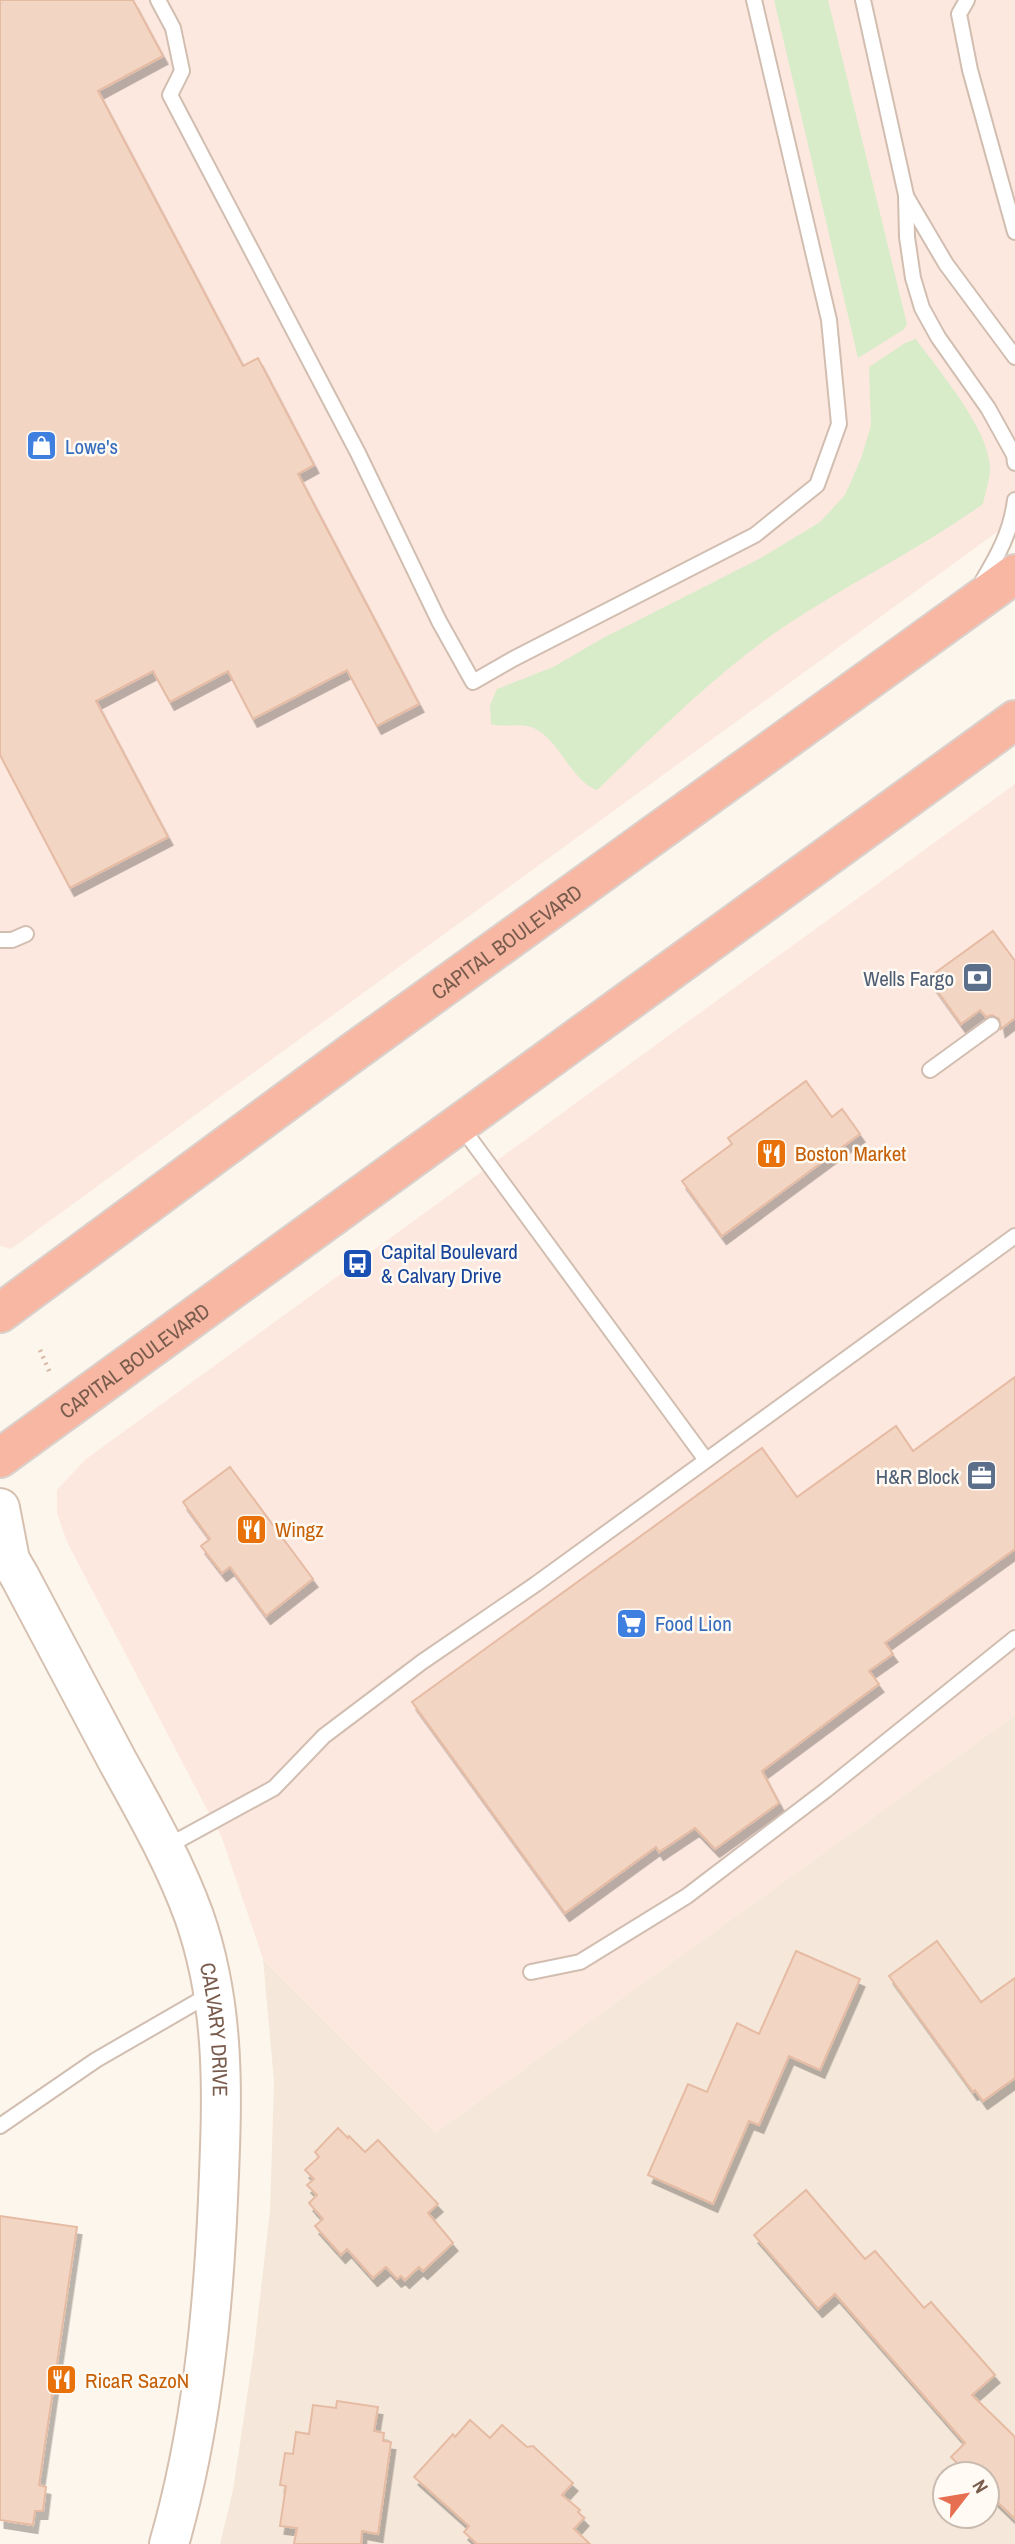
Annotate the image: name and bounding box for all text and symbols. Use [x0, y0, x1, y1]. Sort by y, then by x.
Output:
shop icon: Lowe's [25, 429, 59, 463]
place label: Lowe's [65, 432, 118, 461]
street label: CAPITAL BOULEVARD [425, 877, 588, 1006]
bank icon: Wells Fargo [960, 961, 994, 995]
place label: Wells Fargo [863, 964, 954, 993]
restaurant icon: Boston Market [755, 1136, 789, 1170]
place label: Boston Market [795, 1139, 906, 1168]
place label: Capital Boulevard & Calvary Drive [381, 1237, 518, 1290]
bus stop icon: Capital Boulevard & Calvary Drive [341, 1246, 375, 1280]
street label: CAPITAL BOULEVARD [53, 1296, 215, 1425]
office icon: H&R Block [965, 1459, 999, 1493]
place label: H&R Block [876, 1462, 959, 1491]
restaurant icon: Wingz [235, 1512, 269, 1546]
place label: Wingz [275, 1515, 324, 1544]
supermarket icon: Food Lion [615, 1606, 649, 1640]
place label: Food Lion [655, 1609, 732, 1638]
street label: CALVARY DRIVE [193, 1960, 235, 2097]
restaurant icon: RicaR SazoN [45, 2363, 79, 2397]
place label: RicaR SazoN [85, 2366, 189, 2395]
north arrow [931, 2460, 1001, 2530]
text: N [967, 2475, 995, 2498]

